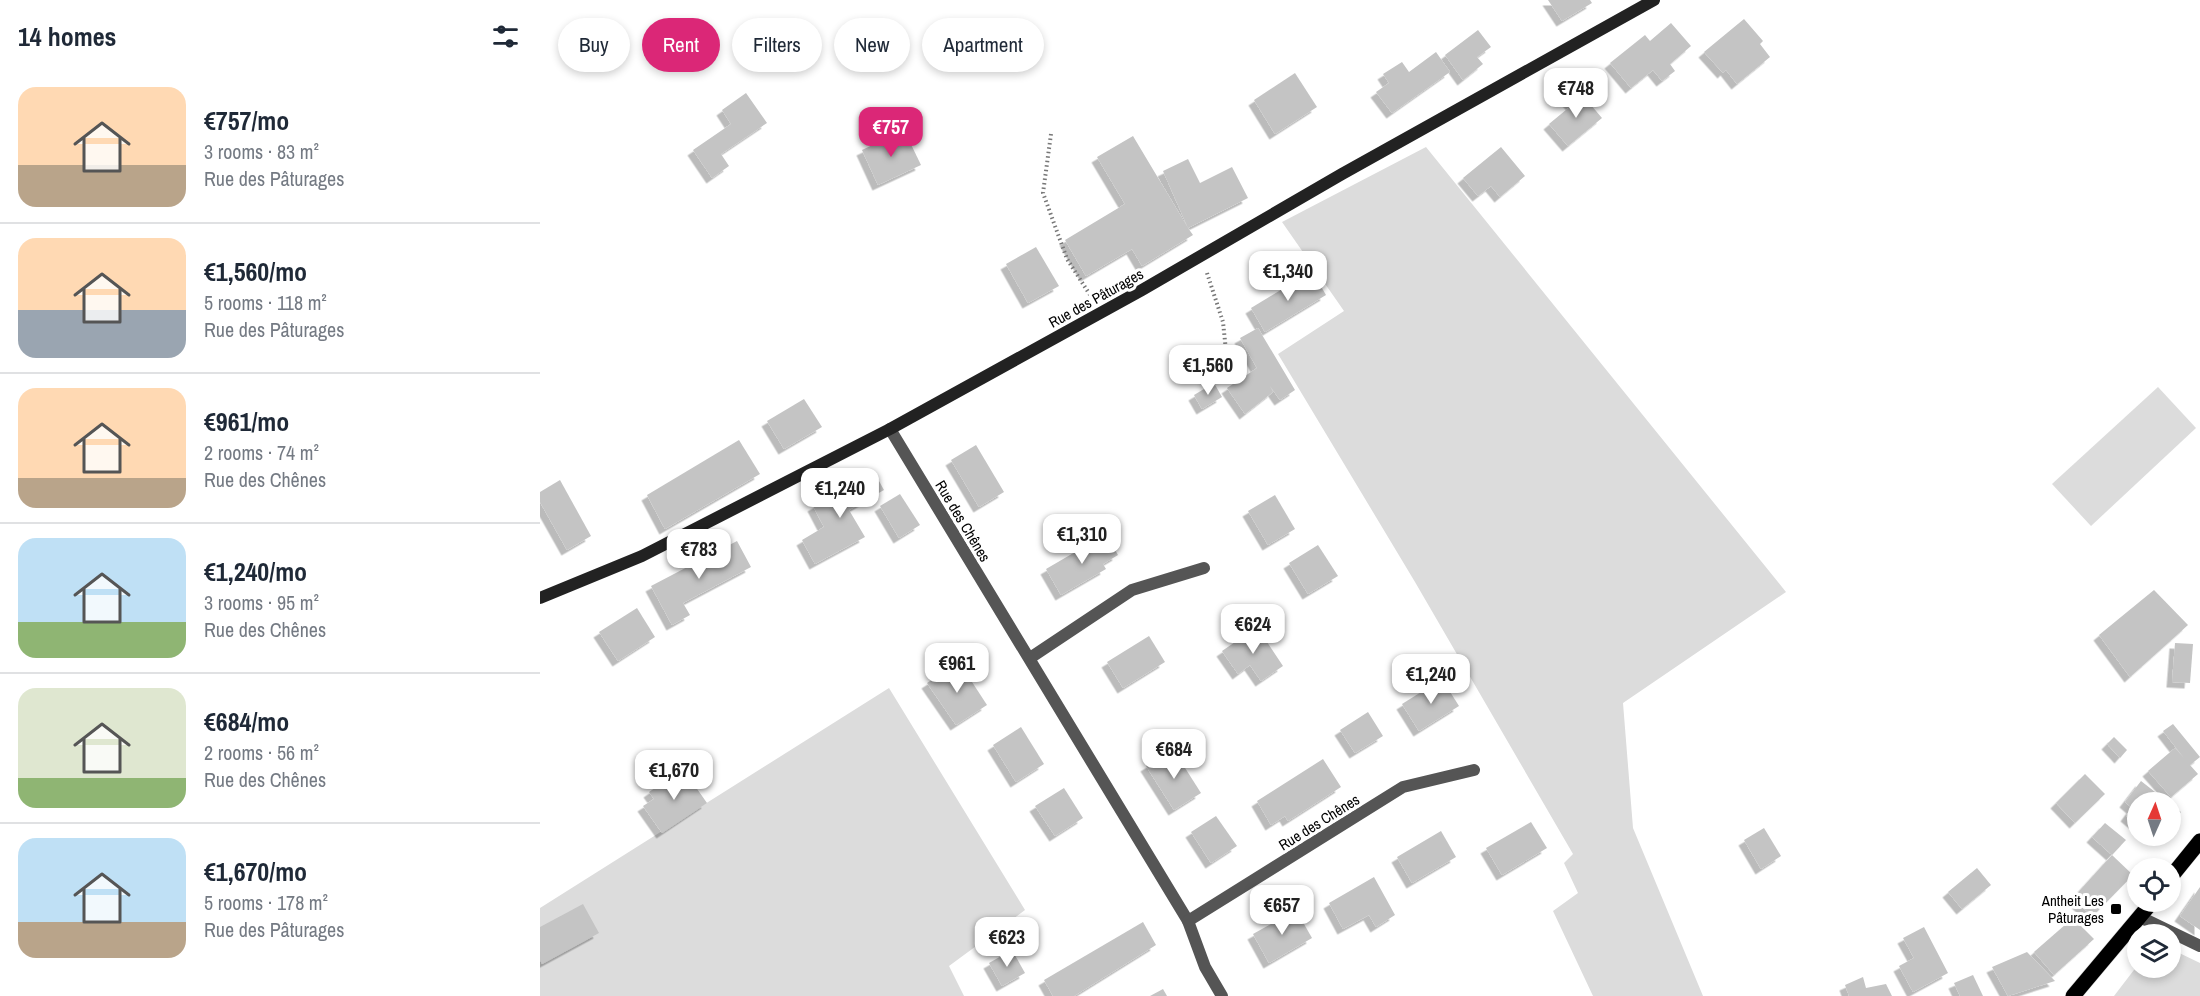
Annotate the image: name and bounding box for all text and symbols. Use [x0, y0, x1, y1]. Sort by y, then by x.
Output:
chip: Buy [558, 18, 630, 72]
chip: Rent [642, 18, 720, 72]
chip: Filters [732, 18, 822, 72]
chip: New [834, 18, 910, 72]
chip: Apartment [922, 18, 1044, 72]
text: 14 homes [18, 19, 116, 54]
icon: filters [489, 20, 522, 53]
pin: €748 [1540, 68, 1612, 119]
text: €748 [1558, 74, 1594, 101]
text: €757/mo [204, 103, 289, 138]
pin: €757 [855, 107, 927, 158]
icon: home [66, 111, 138, 183]
text: €757 [873, 113, 909, 140]
text: 3 rooms · 83 m² [204, 138, 319, 165]
text: Rue des Pâturages [204, 165, 344, 192]
pin: €1,340 [1239, 251, 1337, 302]
text: €1,560/mo [204, 254, 307, 289]
text: €1,340 [1263, 257, 1313, 284]
icon: home [66, 262, 138, 334]
street label: Rue des Pâturages [1045, 263, 1147, 333]
text: 5 rooms · 118 m² [204, 289, 327, 316]
text: Rue des Pâturages [204, 316, 344, 343]
pin: €1,560 [1159, 345, 1257, 396]
text: €1,560 [1183, 351, 1233, 378]
text: €961/mo [204, 404, 289, 439]
icon: home [66, 412, 138, 484]
text: 2 rooms · 74 m² [204, 439, 319, 466]
text: Rue des Chênes [204, 466, 326, 493]
pin: €1,240 [791, 468, 889, 519]
text: €1,240 [815, 474, 865, 501]
street label: Rue des Chênes [930, 476, 996, 566]
pin: €1,310 [1033, 514, 1131, 565]
text: €1,310 [1057, 520, 1107, 547]
pin: €783 [663, 529, 735, 580]
text: €783 [681, 535, 717, 562]
text: €1,240/mo [204, 554, 307, 589]
icon: home [66, 562, 138, 634]
text: 3 rooms · 95 m² [204, 589, 319, 616]
pin: €624 [1217, 604, 1289, 655]
text: €624 [1235, 610, 1271, 637]
text: Rue des Chênes [204, 616, 326, 643]
pin: €961 [921, 643, 993, 694]
text: €961 [939, 649, 975, 676]
pin: €1,240 [1382, 654, 1480, 705]
text: €1,240 [1406, 660, 1456, 687]
text: €684/mo [204, 704, 289, 739]
icon: home [66, 712, 138, 784]
pin: €684 [1138, 729, 1210, 780]
text: €684 [1156, 735, 1192, 762]
text: 2 rooms · 56 m² [204, 739, 319, 766]
pin: €1,670 [625, 750, 723, 801]
text: €1,670 [649, 756, 699, 783]
text: Rue des Chênes [204, 766, 326, 793]
street label: Rue des Chênes [1275, 789, 1363, 855]
north arrow [2127, 792, 2181, 846]
map controls [2127, 792, 2181, 978]
text: €1,670/mo [204, 854, 307, 889]
button: locate [2127, 858, 2181, 912]
icon: home [66, 862, 138, 934]
pin: €657 [1246, 885, 1318, 936]
text: 5 rooms · 178 m² [204, 889, 328, 916]
place label: Antheit Les Pâturages [2041, 890, 2104, 928]
text: €657 [1264, 891, 1300, 918]
marker: Antheit Les Pâturages [2109, 902, 2123, 916]
text: Rue des Pâturages [204, 916, 344, 943]
pin: €623 [971, 917, 1043, 968]
text: €623 [989, 923, 1025, 950]
button: layers [2127, 924, 2181, 978]

